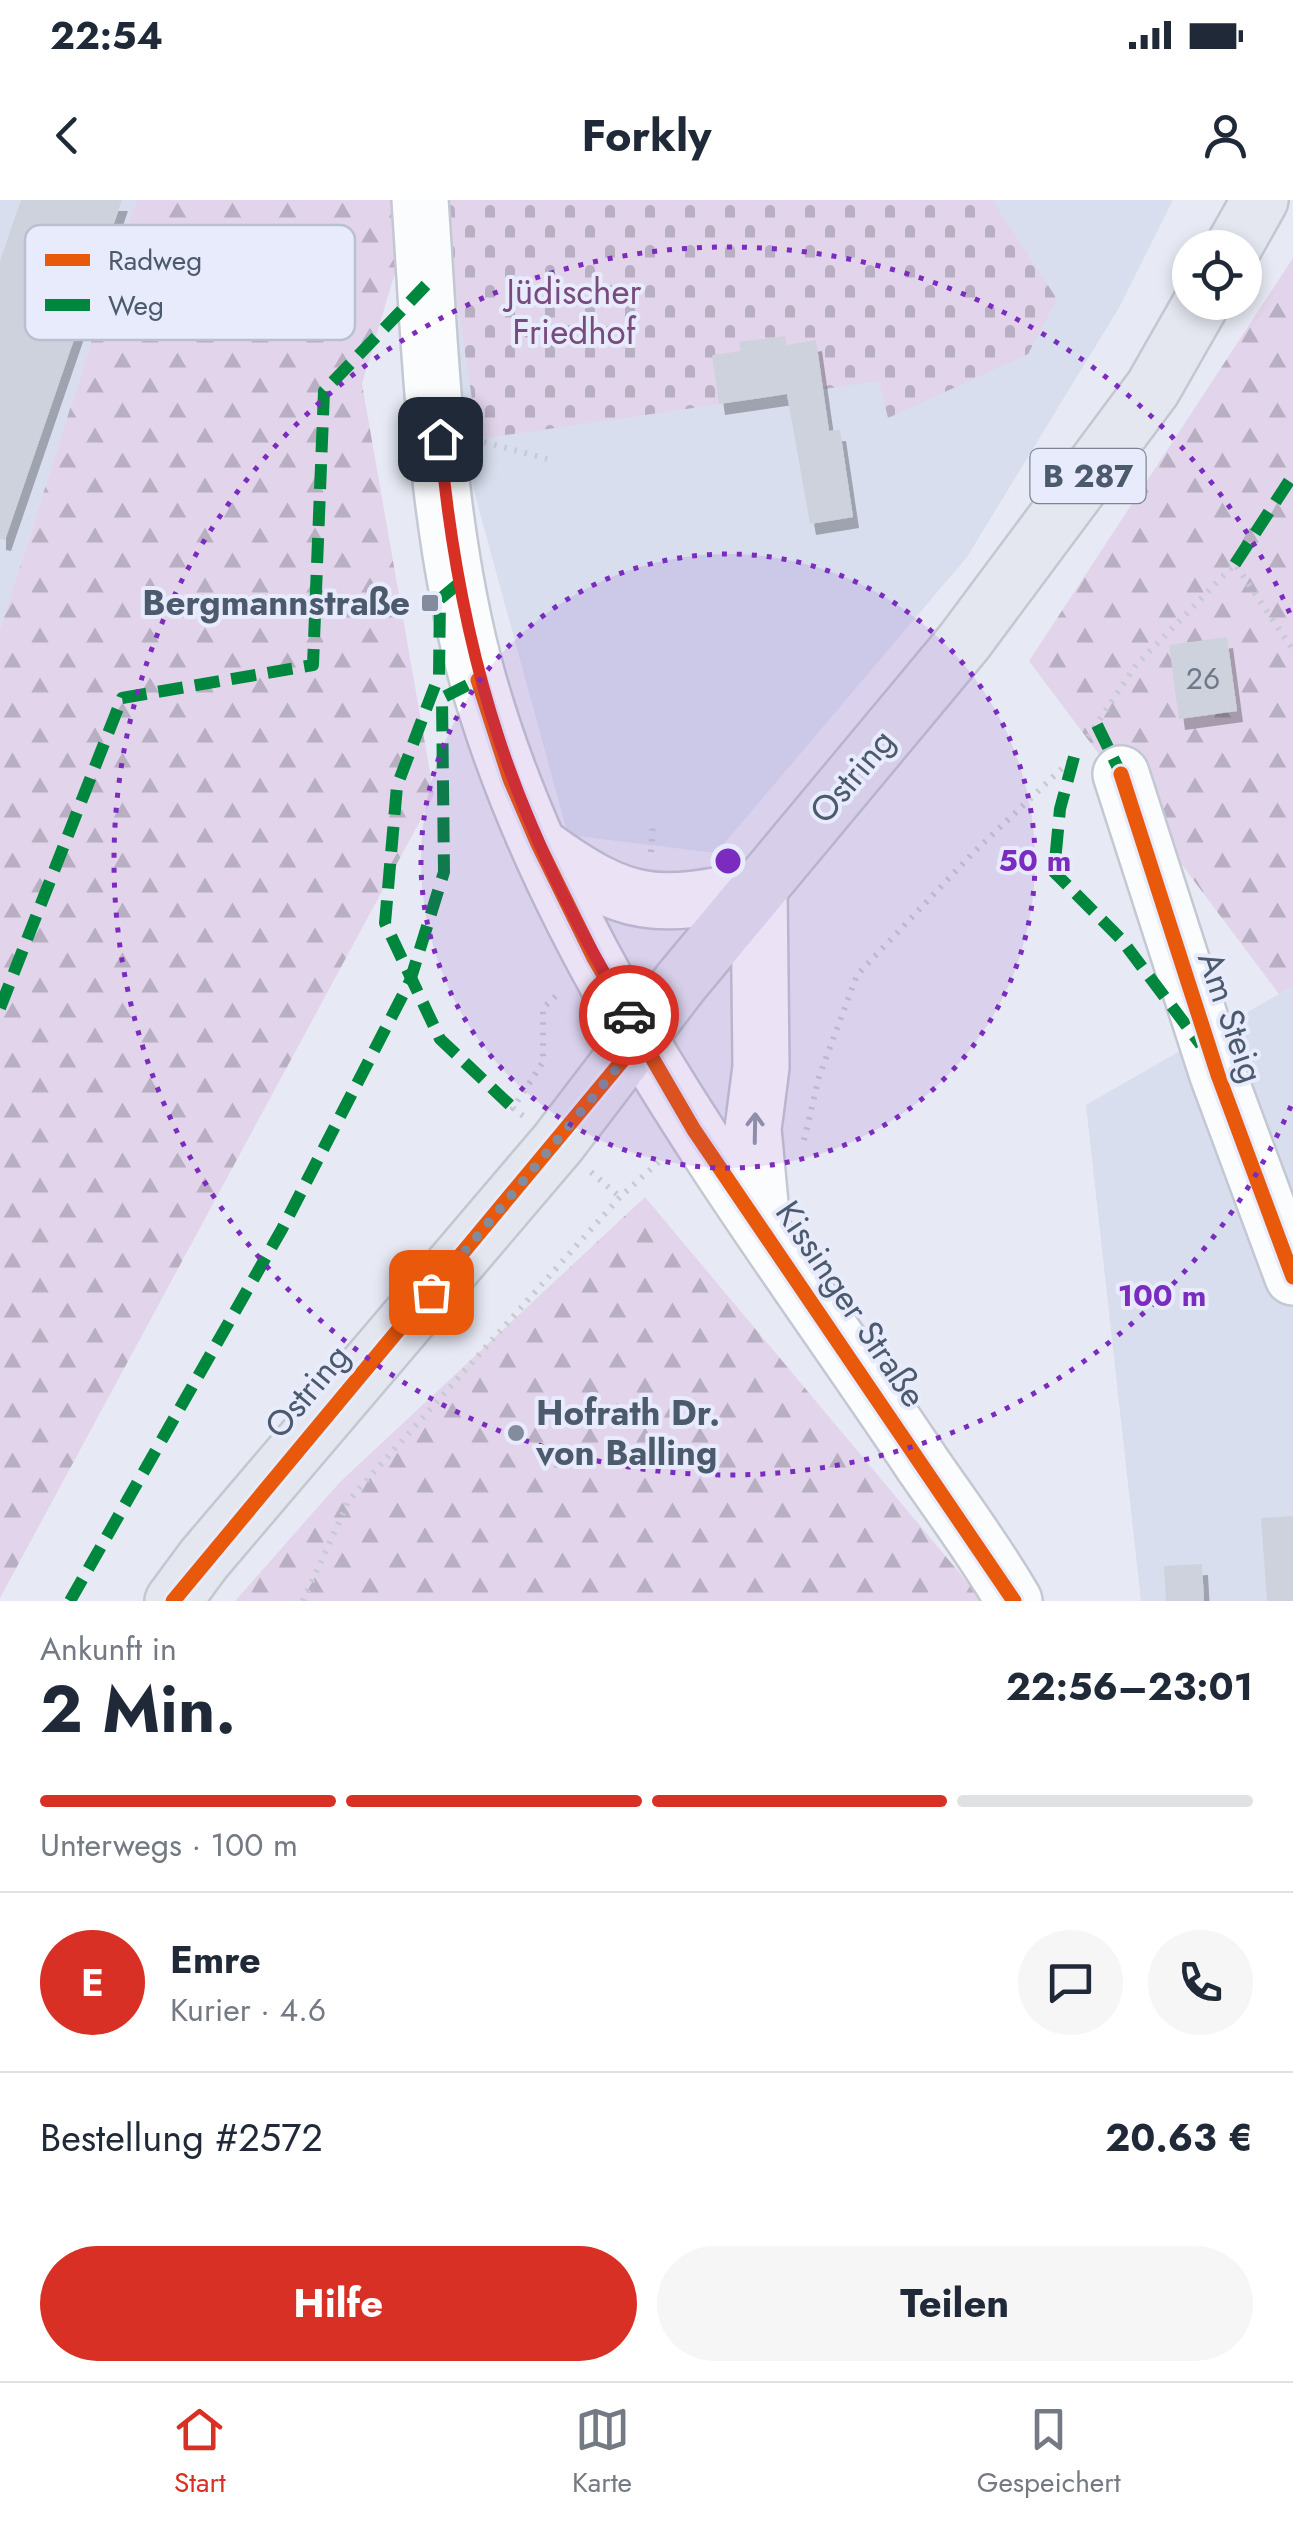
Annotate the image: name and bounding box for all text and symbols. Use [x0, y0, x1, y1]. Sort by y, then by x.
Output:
text: 22:54 [50, 8, 163, 63]
text: Forkly [581, 103, 712, 168]
icon: back [40, 108, 95, 163]
icon: person [1198, 108, 1253, 163]
legend [25, 225, 355, 340]
map controls [1172, 230, 1262, 320]
button: locate [1172, 230, 1262, 320]
text: Radweg [108, 240, 202, 281]
park label: Jüdischer Friedhof [502, 267, 642, 357]
text: Weg [108, 285, 164, 326]
pin [398, 397, 483, 482]
icon: home [413, 412, 468, 467]
road number: B 287 [1030, 449, 1146, 503]
place label: Bergmannstraße [142, 578, 410, 628]
marker: Bergmannstraße [419, 592, 441, 614]
house number: 26 [1186, 657, 1220, 700]
street label: Ostring [798, 718, 906, 834]
text: 50 m [999, 839, 1071, 882]
centre of rings [710, 843, 746, 879]
street label: Am Steig [1185, 945, 1277, 1089]
courier [579, 965, 679, 1065]
icon: car [602, 988, 657, 1043]
one-way arrow [746, 1112, 764, 1144]
street label: Kissinger Straße [763, 1191, 939, 1417]
pin [389, 1250, 474, 1335]
icon: bag [404, 1265, 459, 1320]
text: 100 m [1118, 1274, 1206, 1317]
street label: Ostring [253, 1333, 361, 1449]
place label: Hofrath Dr. von Balling [535, 1388, 720, 1478]
marker: Hofrath Dr. von Balling [505, 1422, 527, 1444]
text: Ankunft in [40, 1626, 177, 1672]
text: 22:56–23:01 [1006, 1659, 1253, 1714]
text: 2 Min. [40, 1662, 236, 1756]
text: Unterwegs · 100 m [40, 1822, 298, 1868]
button: chat [1018, 1930, 1123, 2035]
button: phone [1148, 1930, 1253, 2035]
text: Emre [170, 1932, 261, 1987]
text: E [81, 1955, 104, 2010]
text: Kurier · 4.6 [170, 1987, 326, 2033]
text: Bestellung #2572 [40, 2110, 323, 2165]
text: 20.63 € [1105, 2110, 1253, 2165]
button: Hilfe [40, 2246, 637, 2361]
button: Teilen [657, 2246, 1253, 2361]
tab: Start [172, 2402, 227, 2503]
tab: Karte [572, 2402, 632, 2503]
tab: Gespeichert [977, 2402, 1121, 2503]

